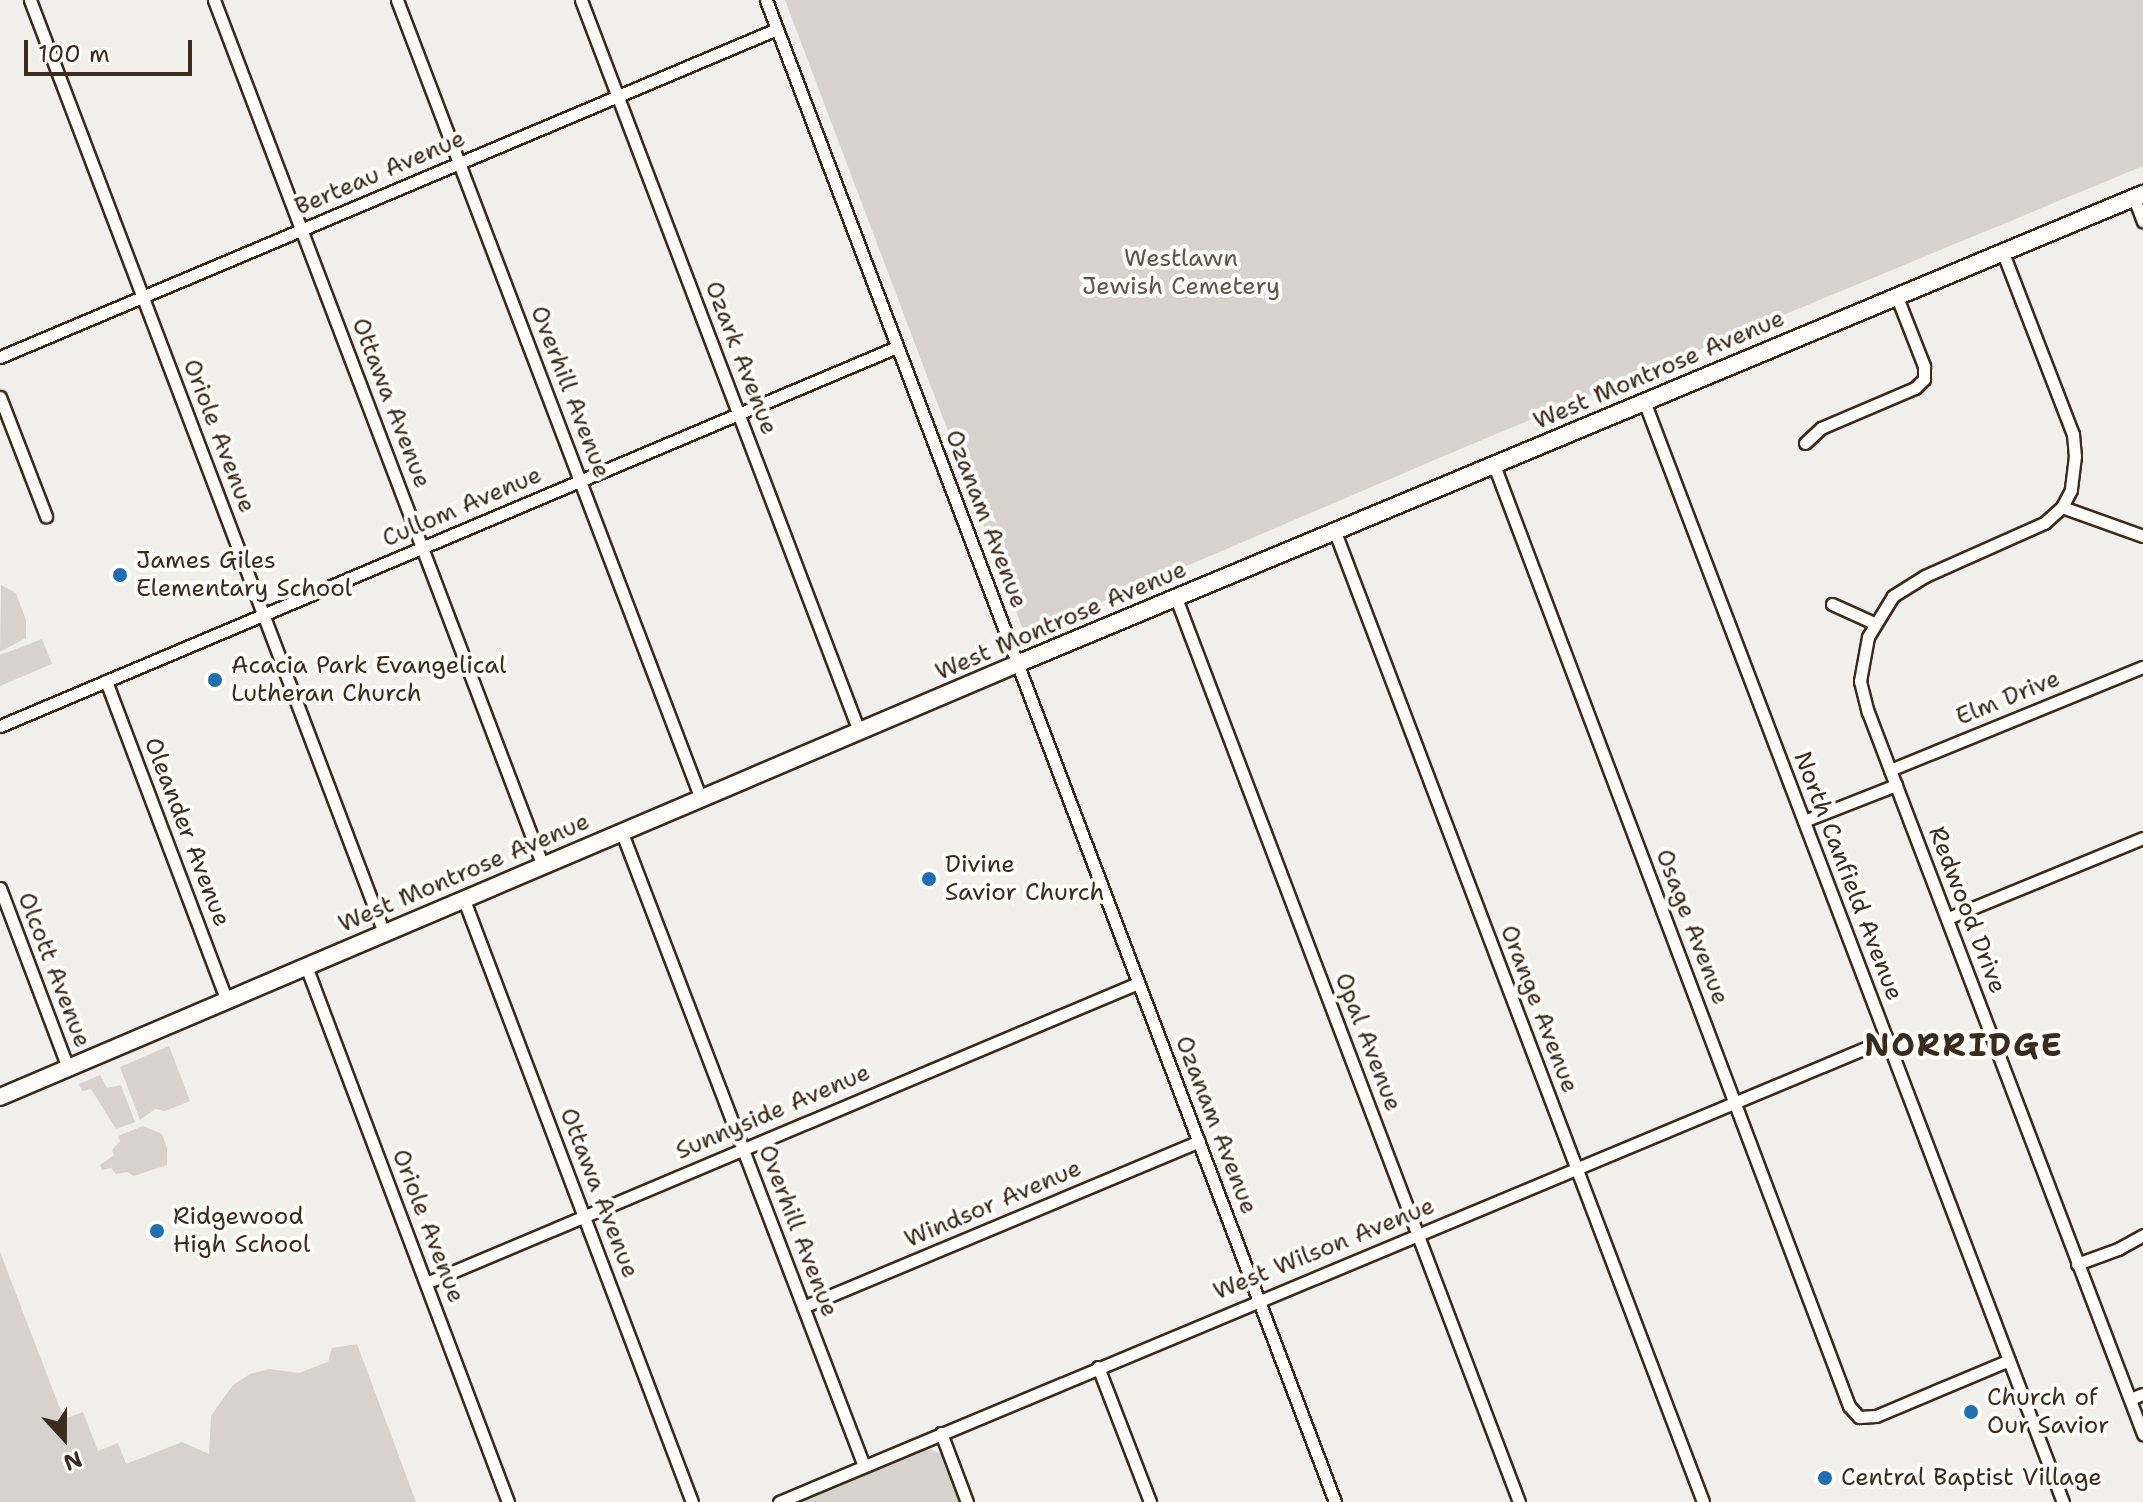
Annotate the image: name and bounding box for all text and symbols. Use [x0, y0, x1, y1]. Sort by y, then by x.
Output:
scale bar [28, 24, 196, 74]
text: 100 m [38, 38, 110, 70]
street label: Berteau Avenue [291, 124, 469, 222]
park label: Westlawn Jewish Cemetery [1082, 245, 1280, 301]
street label: Ozark Avenue [698, 277, 784, 439]
street label: Overhill Avenue [524, 302, 616, 482]
street label: West Montrose Avenue [1529, 304, 1789, 436]
street label: Ottawa Avenue [345, 314, 437, 492]
street label: Oriole Avenue [177, 355, 261, 517]
street label: Ozanam Avenue [939, 426, 1033, 612]
street label: Cullom Avenue [378, 461, 546, 553]
place label: James Giles Elementary School [136, 547, 352, 603]
street label: West Montrose Avenue [931, 555, 1191, 687]
marker: James Giles Elementary School [111, 566, 129, 584]
place label: Acacia Park Evangelical Lutheran Church [231, 652, 506, 708]
street label: Elm Drive [1952, 664, 2064, 732]
marker: Acacia Park Evangelical Lutheran Church [206, 671, 224, 689]
street label: Oleander Avenue [138, 734, 236, 930]
street label: North Canfield Avenue [1787, 748, 1909, 1004]
street label: West Montrose Avenue [334, 807, 594, 939]
street label: Redwood Drive [1922, 823, 2012, 997]
street label: Osage Avenue [1649, 845, 1735, 1009]
place label: Divine Savior Church [945, 851, 1104, 907]
marker: Divine Savior Church [920, 870, 938, 888]
street label: Olcott Avenue [11, 888, 97, 1052]
street label: Orange Avenue [1494, 921, 1584, 1097]
street label: Opal Avenue [1328, 969, 1408, 1115]
district label: NORRIDGE [1864, 1026, 2064, 1064]
street label: Ozanam Avenue [1169, 1032, 1263, 1218]
street label: Sunnyside Avenue [671, 1058, 875, 1166]
street label: Ottawa Avenue [553, 1104, 645, 1282]
street label: Overhill Avenue [752, 1141, 844, 1321]
street label: Oriole Avenue [386, 1145, 470, 1307]
street label: Windsor Avenue [900, 1154, 1086, 1254]
street label: West Wilson Avenue [1209, 1191, 1439, 1307]
place label: Ridgewood High School [173, 1203, 310, 1259]
marker: Ridgewood High School [148, 1222, 166, 1240]
place label: Church of Our Savior [1987, 1384, 2109, 1440]
north arrow [24, 1398, 104, 1478]
marker: Church of Our Savior [1962, 1403, 1980, 1421]
text: N [59, 1444, 86, 1478]
place label: Central Baptist Village [1841, 1464, 2102, 1492]
marker: Central Baptist Village [1816, 1469, 1834, 1487]

